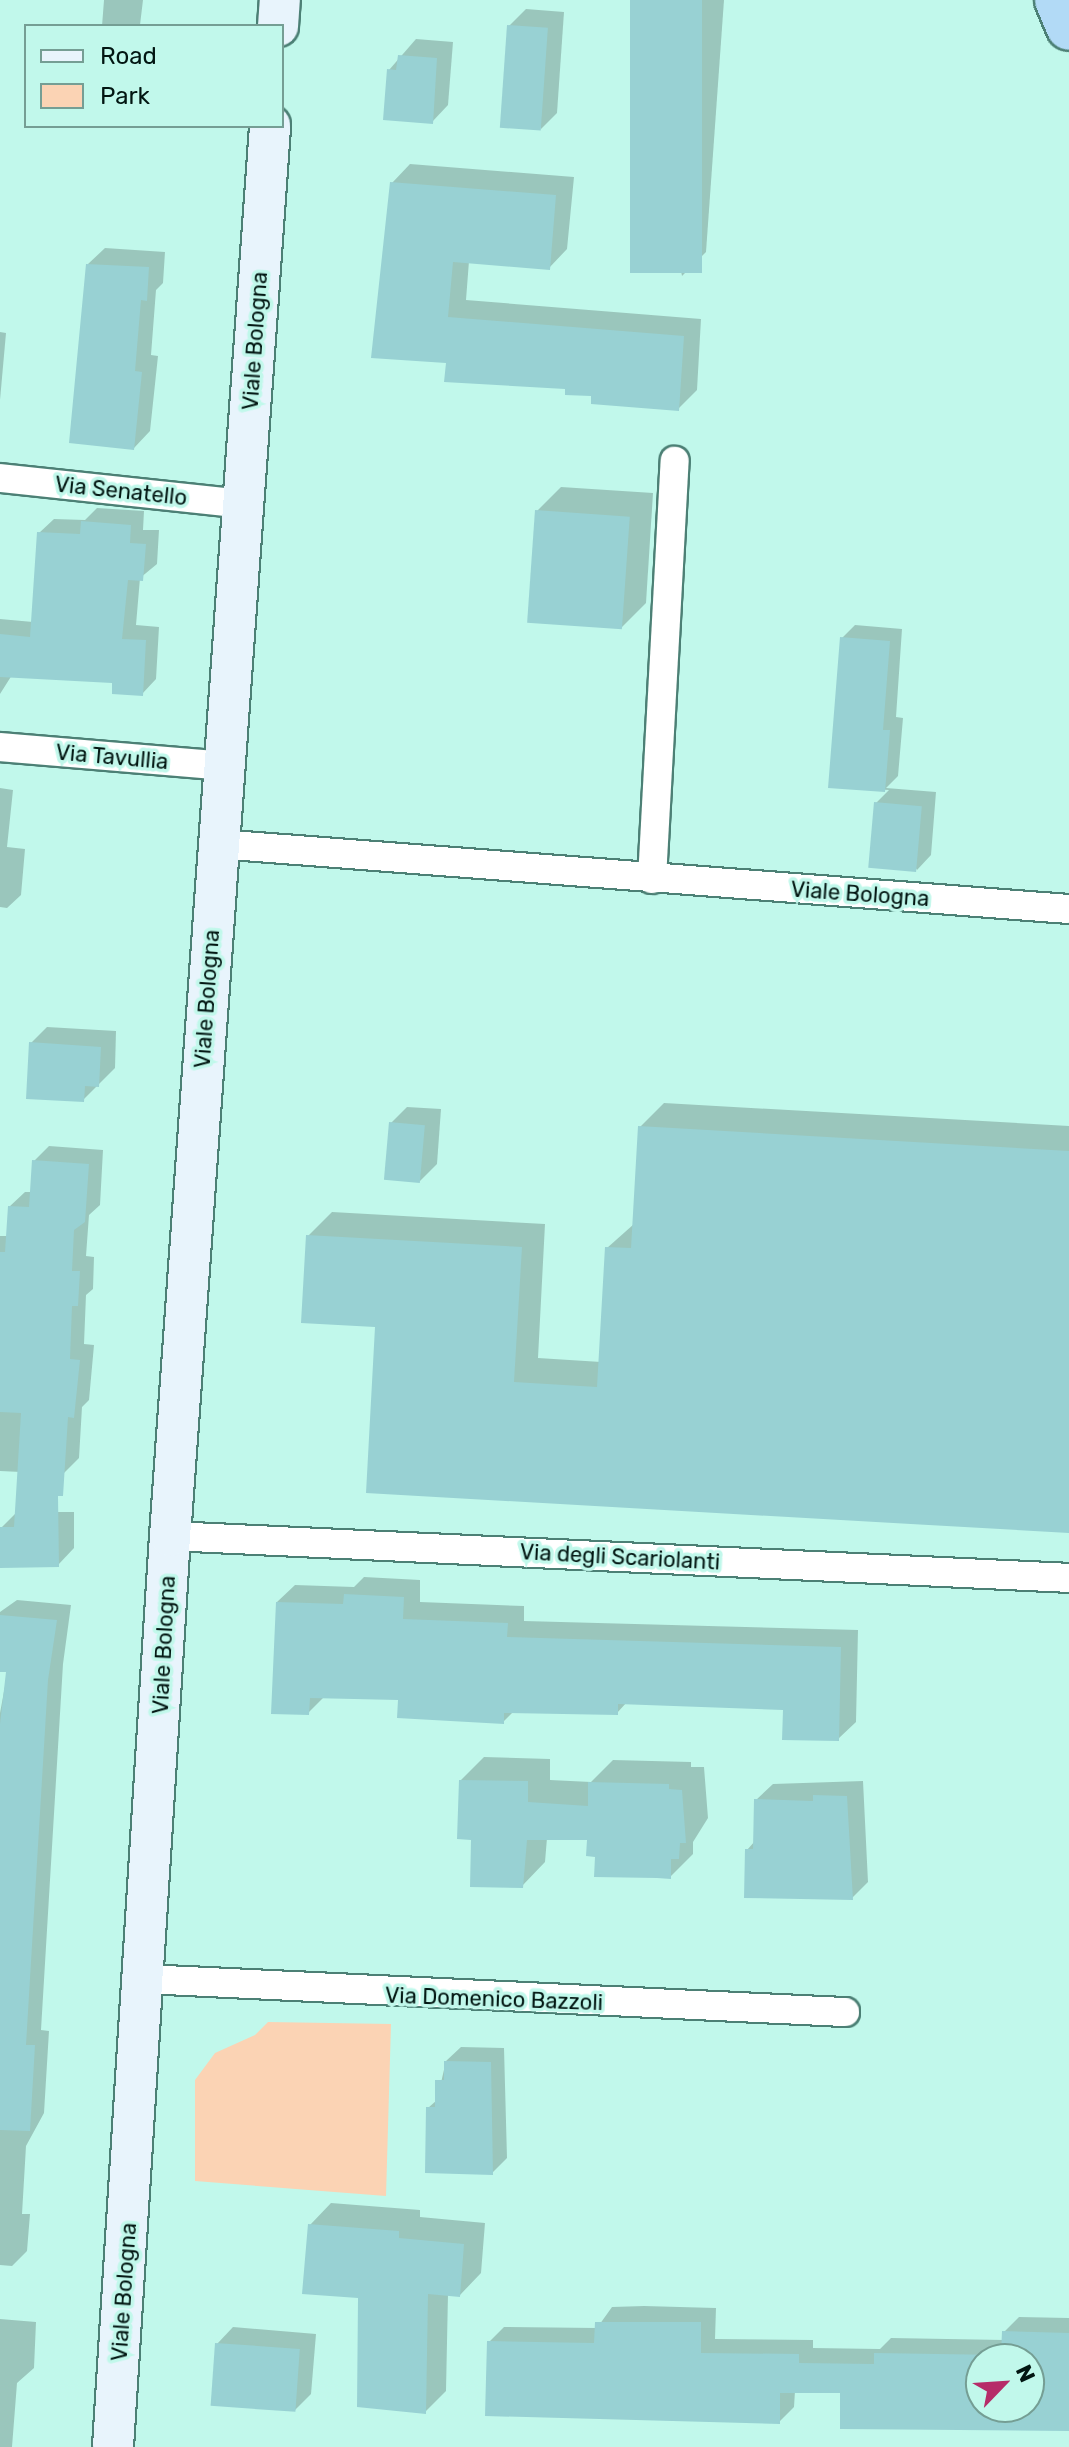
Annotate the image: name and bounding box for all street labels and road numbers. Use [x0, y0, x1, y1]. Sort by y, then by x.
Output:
street label: Viale Bologna [237, 271, 273, 411]
street label: Via Senatello [54, 471, 188, 511]
street label: Via Tavullia [54, 739, 170, 775]
street label: Viale Bologna [790, 876, 930, 912]
street label: Viale Bologna [189, 929, 225, 1069]
street label: Via degli Scariolanti [519, 1539, 721, 1575]
street label: Viale Bologna [147, 1575, 181, 1715]
street label: Via Domenico Bazzoli [385, 1982, 603, 2016]
street label: Viale Bologna [106, 2222, 142, 2362]

